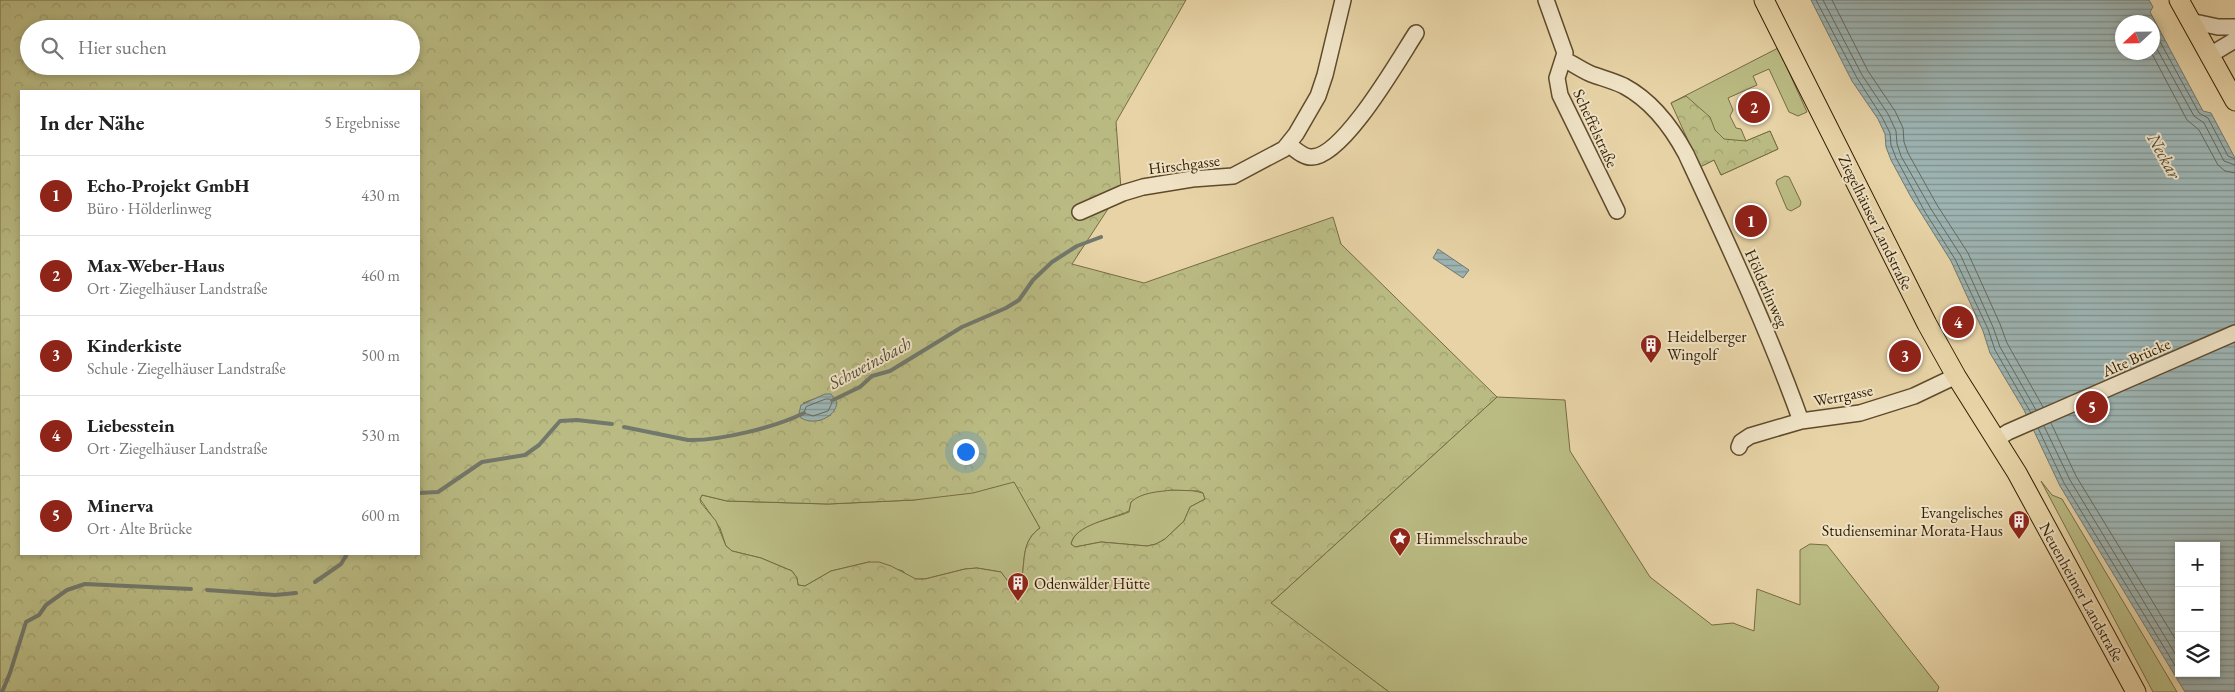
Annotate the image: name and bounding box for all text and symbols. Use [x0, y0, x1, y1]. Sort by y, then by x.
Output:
north arrow [2115, 15, 2160, 60]
search box [20, 20, 420, 75]
icon: search [38, 34, 66, 62]
text: Hier suchen [78, 35, 167, 60]
street label: Scheffelstraße [1568, 85, 1623, 171]
pin: 2 [1738, 88, 1770, 126]
text: In der Nähe [40, 109, 145, 136]
text: 5 Ergebnisse [324, 112, 400, 133]
water label: Neckar [2142, 128, 2187, 184]
street label: Hirschgasse [1147, 150, 1221, 179]
street label: Ziegelhäuser Landstraße [1834, 151, 1918, 293]
text: Echo-Projekt GmbH [87, 173, 249, 198]
text: 1 [52, 185, 60, 206]
text: 430 m [361, 185, 400, 206]
text: Büro · Hölderlinweg [87, 198, 211, 219]
pin: 1 [1735, 202, 1767, 240]
street label: Hölderlinweg [1740, 246, 1794, 332]
text: Max-Weber-Haus [87, 253, 225, 278]
text: 2 [52, 265, 60, 286]
text: 460 m [361, 265, 400, 286]
text: Ort · Ziegelhäuser Landstraße [87, 278, 268, 299]
pin: 4 [1942, 303, 1974, 341]
place label: Heidelberger Wingolf [1667, 326, 1747, 365]
water label: Schweinsbach [824, 331, 915, 394]
text: Kinderkiste [87, 333, 182, 358]
building icon: Heidelberger Wingolf [1639, 333, 1663, 364]
street label: Alte Brücke [2098, 333, 2174, 382]
pin: 3 [1889, 337, 1921, 375]
text: 3 [52, 345, 60, 366]
text: 500 m [361, 345, 400, 366]
text: Schule · Ziegelhäuser Landstraße [87, 358, 286, 379]
street label: Werrgasse [1812, 379, 1875, 412]
pin: 5 [2076, 388, 2108, 426]
text: Liebesstein [87, 413, 175, 438]
text: 4 [52, 425, 60, 446]
text: 530 m [361, 425, 400, 446]
text: Ort · Ziegelhäuser Landstraße [87, 438, 268, 459]
your location [953, 439, 979, 465]
text: Minerva [87, 493, 154, 518]
place label: Evangelisches Studienseminar Morata-Haus [1822, 502, 2003, 541]
text: 5 [52, 505, 60, 526]
text: 600 m [361, 505, 400, 526]
building icon: Evangelisches Studienseminar Morata-Haus [2007, 509, 2031, 540]
text: Ort · Alte Brücke [87, 518, 192, 539]
street label: Neuenheimer Landstraße [2035, 519, 2129, 666]
place icon: Himmelsschraube [1388, 526, 1412, 557]
place label: Himmelsschraube [1416, 528, 1528, 549]
map controls [2175, 542, 2220, 677]
button: + [2175, 542, 2220, 587]
building icon: Odenwälder Hütte [1006, 571, 1030, 602]
place label: Odenwälder Hütte [1034, 573, 1150, 594]
button: − [2175, 587, 2220, 632]
button: layers [2175, 632, 2220, 677]

